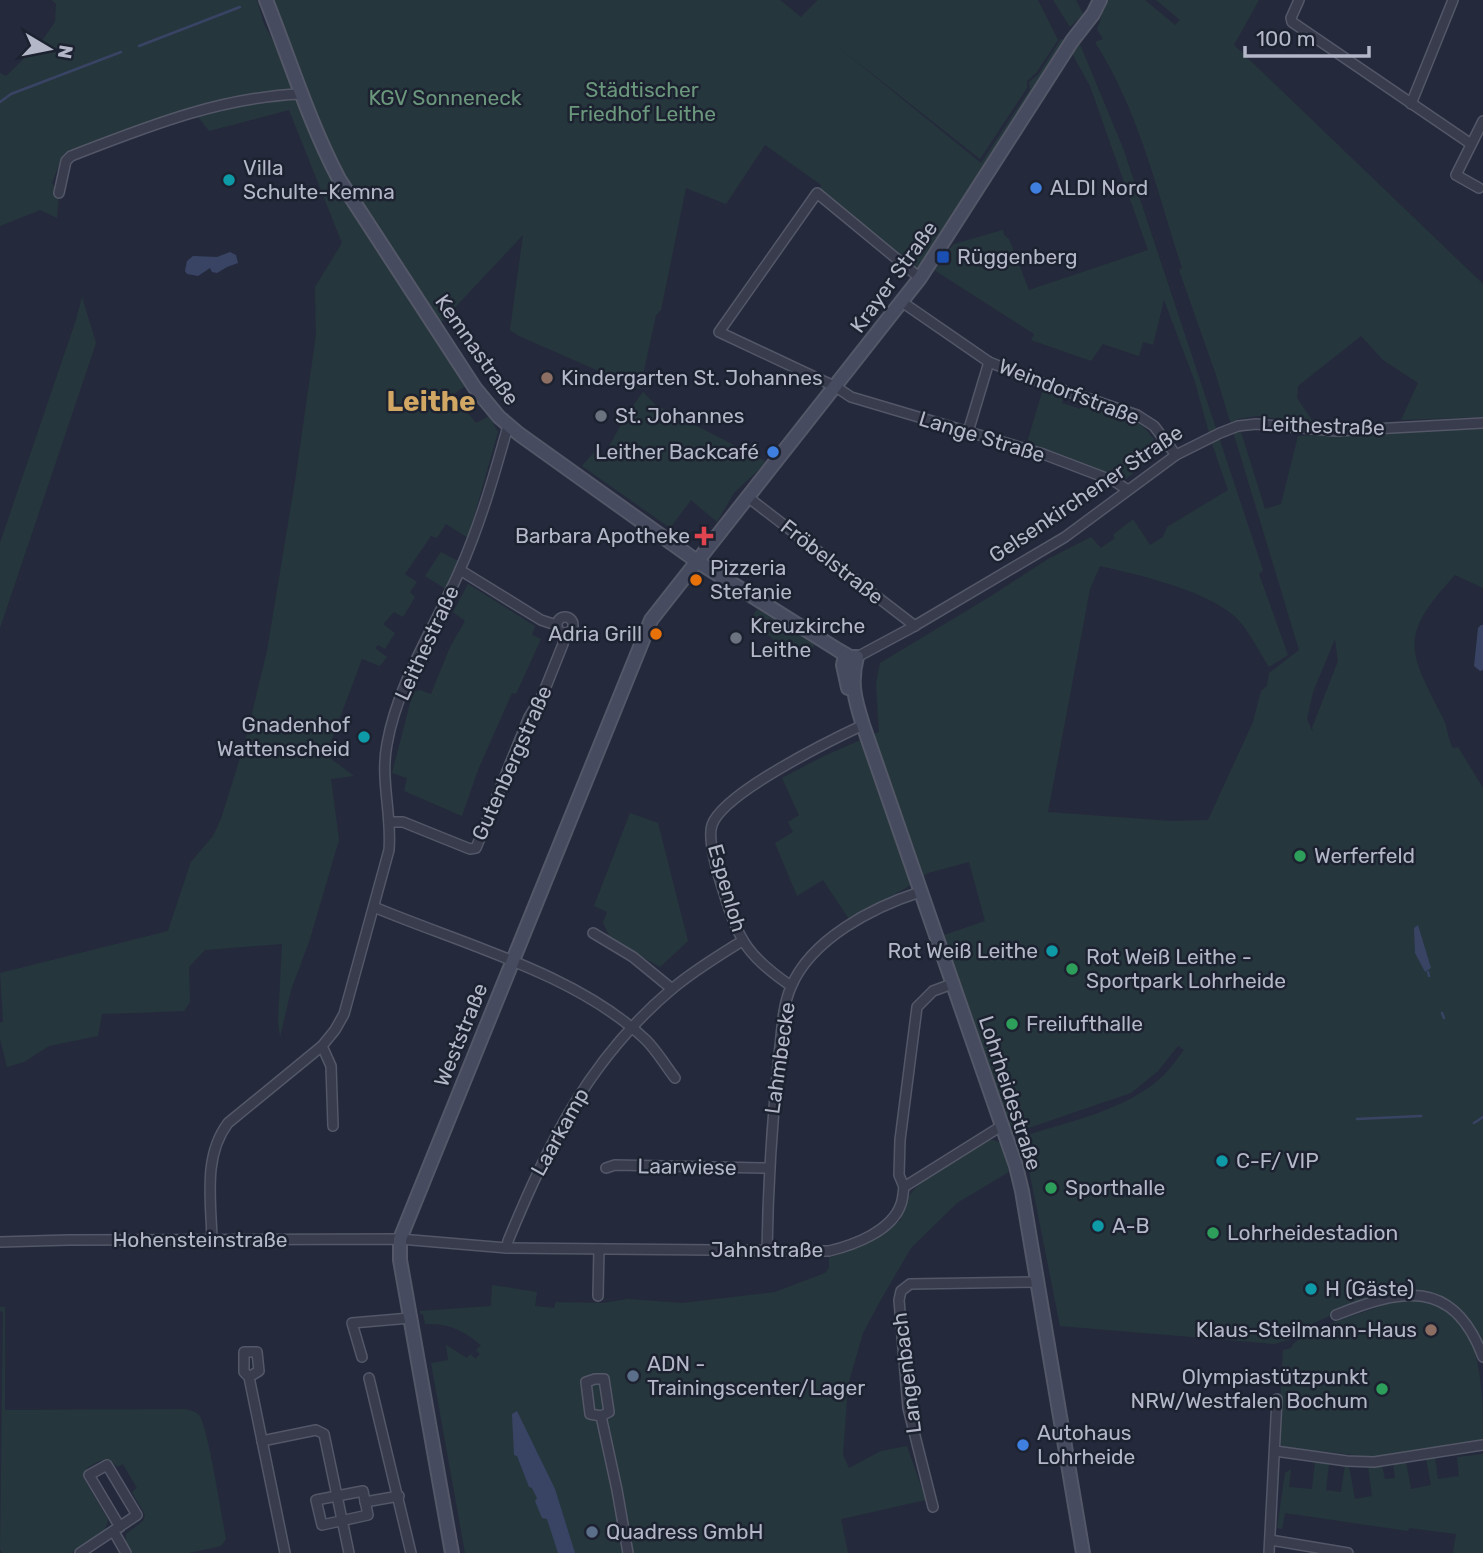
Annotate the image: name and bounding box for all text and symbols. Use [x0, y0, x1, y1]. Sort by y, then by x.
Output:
north arrow [14, 14, 84, 84]
scale bar [1245, 14, 1369, 58]
text: 100 m [1256, 26, 1315, 51]
text: N [53, 43, 78, 61]
park label: Städtischer Friedhof Leithe [568, 77, 716, 126]
park label: KGV Sonneneck [368, 85, 522, 110]
place label: Villa Schulte-Kemna [243, 155, 395, 204]
marker: Villa Schulte-Kemna [221, 172, 237, 188]
place label: ALDI Nord [1050, 175, 1148, 200]
marker: ALDI Nord [1028, 180, 1044, 196]
street label: Krayer Straße [845, 216, 943, 338]
place label: Rüggenberg [957, 244, 1078, 269]
marker: Rüggenberg [935, 249, 951, 265]
street label: Kemnastraße [430, 290, 525, 410]
street label: Weindorfstraße [995, 353, 1143, 430]
place label: Kindergarten St. Johannes [561, 365, 823, 390]
marker: Kindergarten St. Johannes [539, 370, 555, 386]
district label: Leithe [386, 385, 476, 418]
place label: St. Johannes [615, 403, 744, 428]
street label: Lange Straße [916, 406, 1048, 468]
marker: St. Johannes [593, 408, 609, 424]
street label: Leithestraße [1261, 411, 1385, 440]
street label: Gelsenkirchener Straße [984, 419, 1187, 568]
place label: Leither Backcafé [595, 439, 759, 464]
marker: Leither Backcafé [765, 444, 781, 460]
street label: Fröbelstraße [776, 514, 889, 610]
place label: Barbara Apotheke [515, 523, 690, 548]
marker: Barbara Apotheke [696, 528, 712, 544]
place label: Pizzeria Stefanie [710, 555, 792, 604]
marker: Pizzeria Stefanie [688, 572, 704, 588]
street label: Leithestraße [389, 581, 464, 704]
place label: Kreuzkirche Leithe [750, 613, 865, 662]
place label: Adria Grill [548, 621, 642, 646]
marker: Adria Grill [648, 626, 664, 642]
marker: Kreuzkirche Leithe [728, 630, 744, 646]
street label: Gutenbergstraße [466, 682, 557, 844]
place label: Gnadenhof Wattenscheid [217, 712, 350, 761]
marker: Gnadenhof Wattenscheid [356, 729, 372, 745]
street label: Espenloh [703, 841, 752, 935]
place label: Werferfeld [1314, 843, 1415, 868]
marker: Werferfeld [1292, 848, 1308, 864]
place label: Rot Weiß Leithe [887, 938, 1038, 963]
marker: Rot Weiß Leithe [1044, 943, 1060, 959]
place label: Rot Weiß Leithe - Sportpark Lohrheide [1086, 944, 1286, 993]
marker: Rot Weiß Leithe - Sportpark Lohrheide [1064, 961, 1080, 977]
street label: Weststraße [428, 979, 493, 1090]
street label: Lahmbecke [759, 1000, 800, 1116]
place label: Freilufthalle [1026, 1011, 1143, 1036]
street label: Lohrheidestraße [974, 1013, 1047, 1173]
marker: Freilufthalle [1004, 1016, 1020, 1032]
street label: Laarkamp [525, 1084, 594, 1180]
place label: C-F/ VIP [1236, 1148, 1319, 1173]
street label: Laarwiese [637, 1153, 737, 1180]
marker: C-F/ VIP [1214, 1153, 1230, 1169]
place label: Sporthalle [1065, 1175, 1165, 1200]
marker: Sporthalle [1043, 1180, 1059, 1196]
place label: A-B [1112, 1213, 1150, 1238]
marker: A-B [1090, 1218, 1106, 1234]
place label: Lohrheidestadion [1227, 1220, 1398, 1245]
marker: Lohrheidestadion [1205, 1225, 1221, 1241]
street label: Hohensteinstraße [112, 1227, 288, 1252]
street label: Jahnstraße [711, 1237, 823, 1262]
place label: H (Gäste) [1325, 1276, 1414, 1301]
marker: H (Gäste) [1303, 1281, 1319, 1297]
street label: Langenbach [887, 1311, 926, 1435]
place label: Klaus-Steilmann-Haus [1196, 1317, 1417, 1342]
marker: Klaus-Steilmann-Haus [1423, 1322, 1439, 1338]
place label: ADN - Trainingscenter/Lager [647, 1351, 865, 1400]
place label: Olympiastützpunkt NRW/Westfalen Bochum [1131, 1364, 1368, 1413]
marker: ADN - Trainingscenter/Lager [625, 1368, 641, 1384]
marker: Olympiastützpunkt NRW/Westfalen Bochum [1374, 1381, 1390, 1397]
place label: Autohaus Lohrheide [1037, 1420, 1135, 1469]
marker: Autohaus Lohrheide [1015, 1437, 1031, 1453]
place label: Quadress GmbH [606, 1519, 764, 1544]
marker: Quadress GmbH [584, 1524, 600, 1540]

